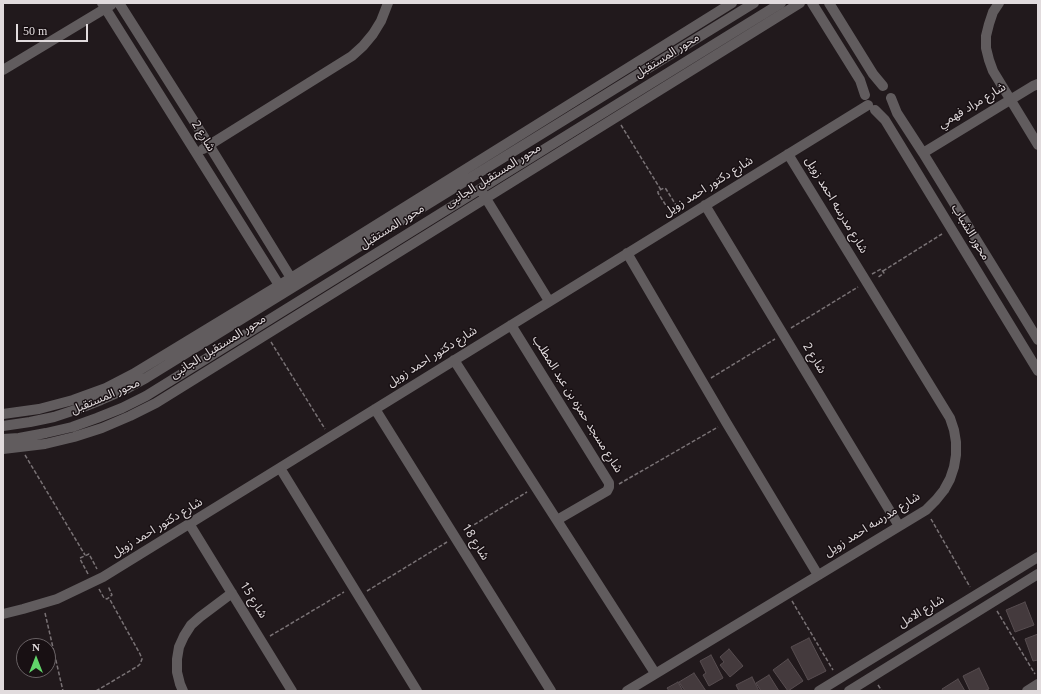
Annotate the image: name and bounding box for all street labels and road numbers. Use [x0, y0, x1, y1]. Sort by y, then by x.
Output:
street label: محور المستقبل [633, 31, 703, 83]
street label: شارع مراد فهمي [937, 81, 1009, 133]
street label: شارع 2 [187, 119, 217, 155]
street label: محور المستقبل الجانبى [444, 142, 544, 212]
street label: شارع دكتور احمد زويل [661, 155, 757, 221]
street label: شارع مدرسه احمد زويل [800, 155, 870, 257]
street label: محور المستقبل [358, 202, 428, 254]
street label: محور الشباب [947, 202, 991, 264]
street label: محور المستقبل الجانبى [169, 313, 269, 383]
street label: شارع دكتور احمد زويل [385, 325, 481, 391]
street label: شارع مسجد حمزه بن عبد المطلب [528, 334, 624, 476]
street label: شارع 2 [798, 341, 828, 377]
street label: محور المستقبل [69, 377, 143, 419]
street label: شارع مدرسه احمد زويل [823, 491, 923, 561]
street label: شارع دكتور احمد زويل [110, 496, 206, 562]
street label: شارع 18 [457, 522, 491, 564]
street label: شارع 15 [235, 580, 269, 622]
street label: شارع الامل [896, 594, 948, 632]

